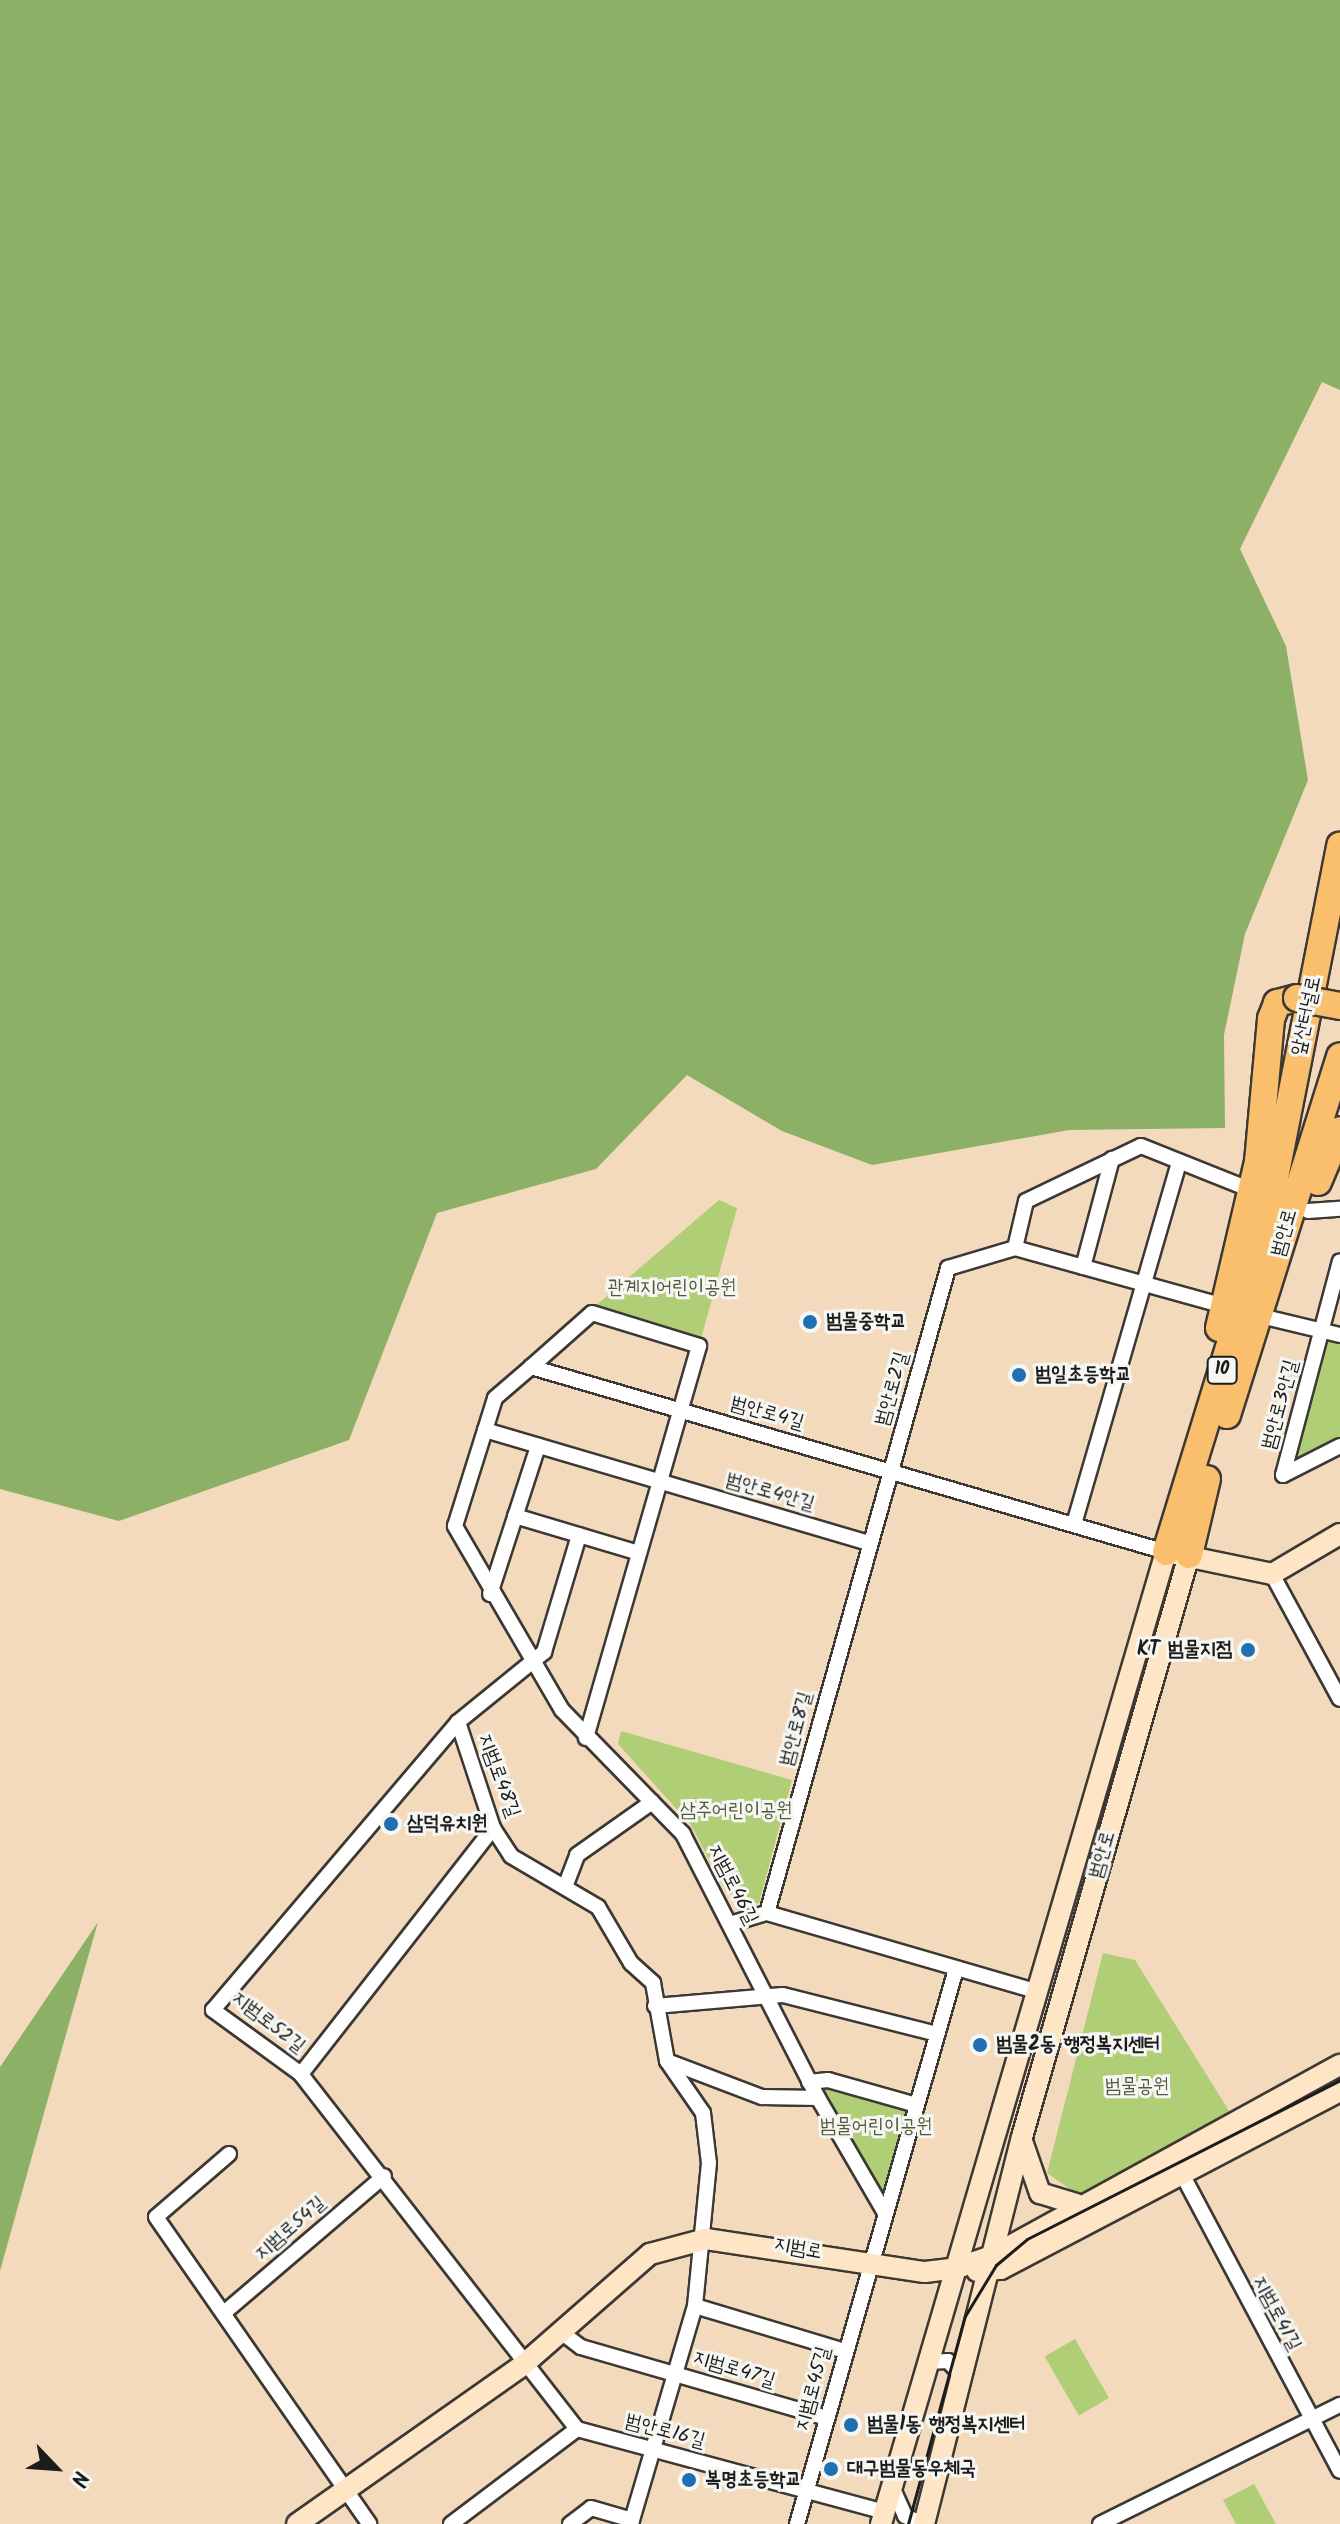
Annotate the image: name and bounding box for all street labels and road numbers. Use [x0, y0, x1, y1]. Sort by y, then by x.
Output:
street label: 앞산터널로 [1287, 974, 1327, 1058]
street label: 범안로 [1267, 1206, 1303, 1260]
street label: 범안로2길 [871, 1349, 915, 1429]
road number: 10 [1206, 1356, 1238, 1384]
street label: 범안로3안길 [1258, 1358, 1304, 1452]
street label: 범안로4길 [727, 1392, 807, 1436]
street label: 범안로4안길 [723, 1469, 817, 1517]
street label: 범안로8길 [776, 1689, 818, 1769]
street label: 지범로48길 [472, 1731, 524, 1821]
street label: 범안로 [1085, 1828, 1121, 1882]
street label: 지범로46길 [702, 1841, 762, 1929]
street label: 지범로52길 [226, 1987, 310, 2059]
street label: 지범로54길 [251, 2192, 331, 2266]
street label: 지범로 [772, 2233, 824, 2265]
street label: 지범로41길 [1246, 2272, 1306, 2356]
street label: 지범로45길 [791, 2344, 837, 2434]
street label: 지범로47길 [690, 2346, 778, 2394]
street label: 범안로16길 [622, 2410, 708, 2454]

